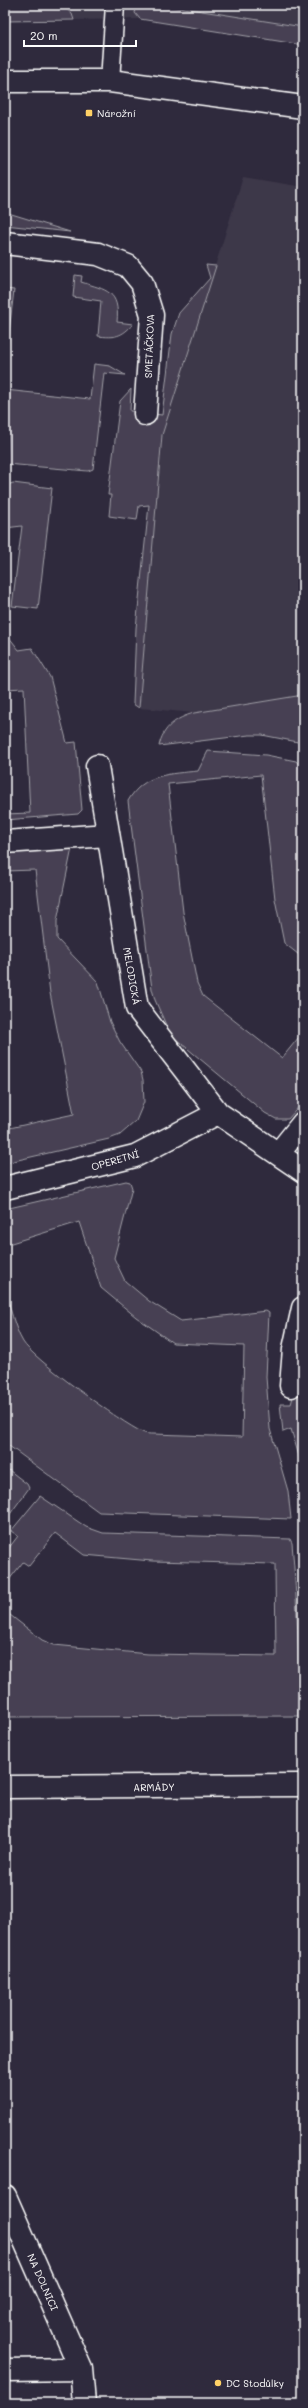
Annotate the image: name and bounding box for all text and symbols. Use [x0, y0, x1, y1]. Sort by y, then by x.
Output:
scale bar [24, 22, 136, 48]
text: 20 m [30, 27, 58, 43]
place label: Nárožní [97, 106, 136, 120]
marker: Nárožní [84, 108, 94, 118]
street label: SMETÁČKOVA [141, 314, 157, 378]
street label: MELODICKÁ [120, 946, 144, 1006]
street label: OPERETNÍ [89, 1146, 141, 1174]
street label: ARMÁDY [133, 1780, 175, 1794]
street label: NA DOLNICI [24, 2251, 62, 2313]
place label: DC Stodůlky [226, 2376, 284, 2390]
marker: DC Stodůlky [213, 2378, 223, 2388]

